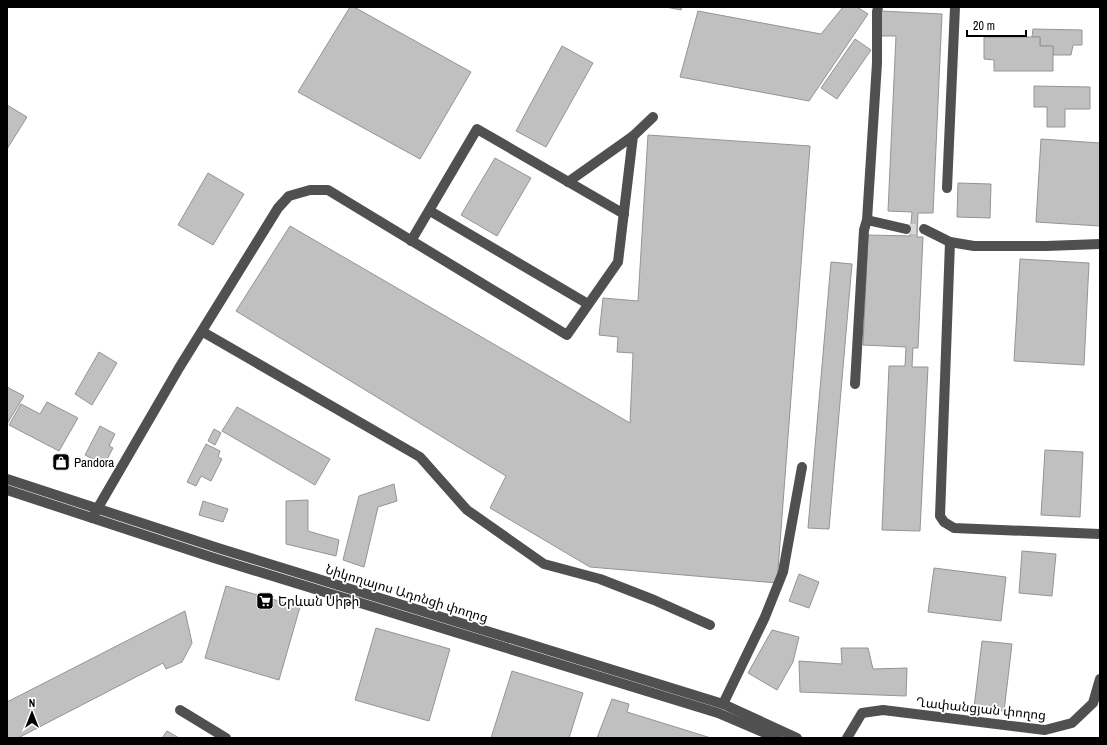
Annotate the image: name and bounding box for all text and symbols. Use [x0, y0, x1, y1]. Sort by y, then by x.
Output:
scale bar [967, 12, 1026, 38]
text: 20 m [973, 18, 995, 34]
shop icon: Pandora [51, 452, 71, 472]
place label: Pandora [74, 454, 114, 471]
street label: Նիկողայոս Ադոնցի փողոց [323, 561, 490, 626]
supermarket icon: Երևան Սիթի [255, 591, 275, 611]
place label: Երևան Սիթի [278, 593, 359, 610]
north arrow [12, 693, 52, 733]
street label: Ղափանցյան փողոց [915, 693, 1047, 724]
text: N [29, 696, 35, 710]

